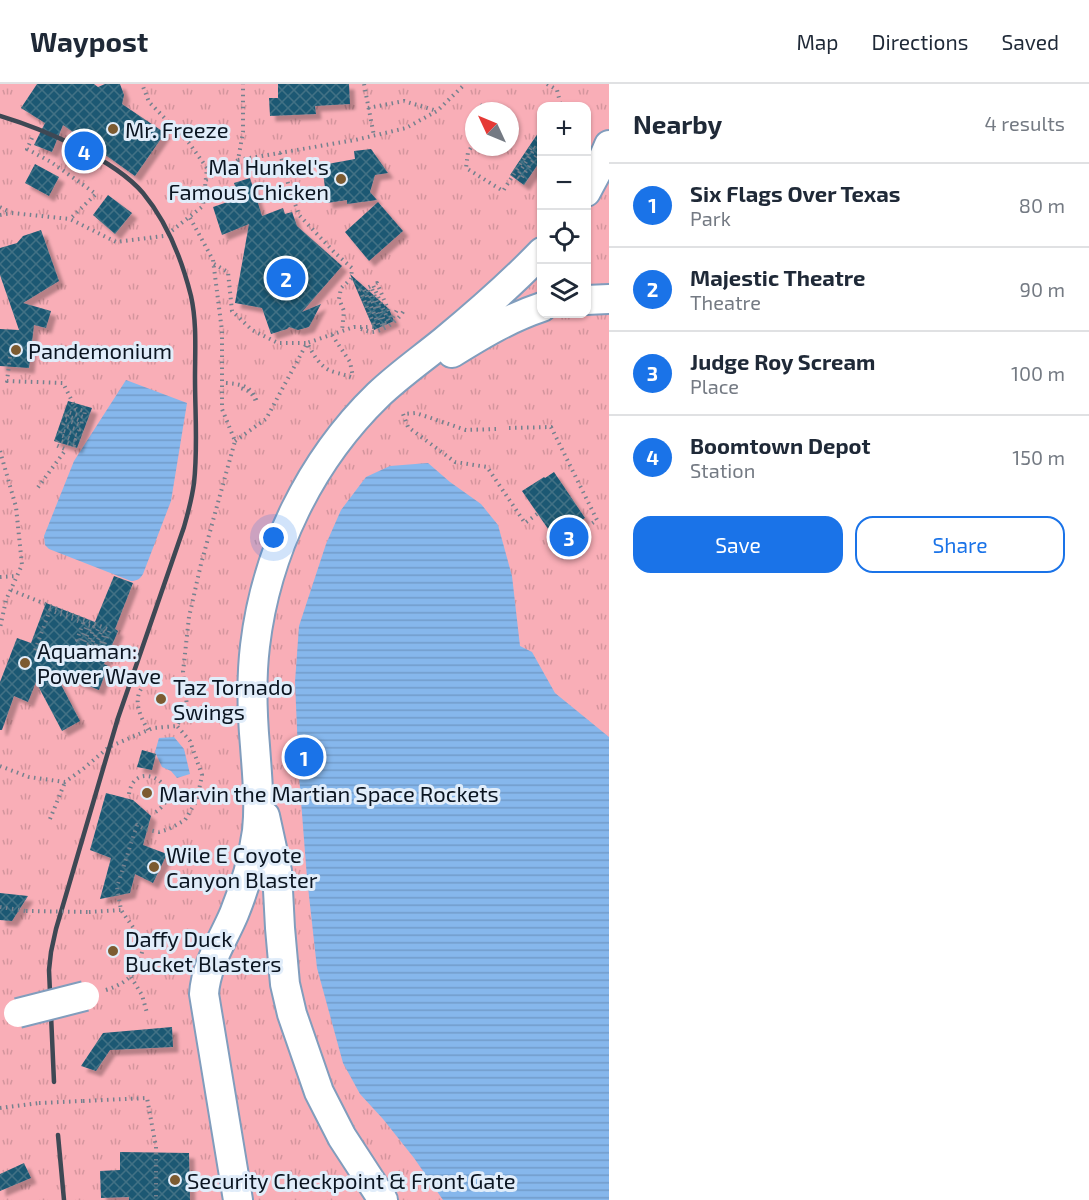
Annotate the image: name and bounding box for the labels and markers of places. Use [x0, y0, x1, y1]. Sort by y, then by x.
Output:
place label: Mr. Freeze [125, 116, 229, 142]
marker: Mr. Freeze [106, 122, 120, 136]
pin: 4 [64, 128, 104, 174]
place label: Ma Hunkel's Famous Chicken [168, 153, 329, 204]
marker: Ma Hunkel's Famous Chicken [334, 172, 348, 186]
pin: 2 [266, 256, 306, 300]
place label: Pandemonium [28, 337, 172, 363]
marker: Pandemonium [9, 343, 23, 357]
pin: 3 [550, 514, 588, 560]
place label: Aquaman: Power Wave [37, 637, 161, 688]
marker: Aquaman: Power Wave [18, 656, 32, 670]
place label: Taz Tornado Swings [173, 673, 293, 724]
marker: Taz Tornado Swings [154, 692, 168, 706]
pin: 1 [284, 734, 324, 780]
place label: Marvin the Martian Space Rockets [159, 780, 499, 806]
marker: Marvin the Martian Space Rockets [140, 786, 154, 800]
place label: Wile E Coyote Canyon Blaster [166, 841, 318, 892]
marker: Wile E Coyote Canyon Blaster [147, 860, 161, 874]
place label: Daffy Duck Bucket Blasters [125, 925, 282, 976]
marker: Daffy Duck Bucket Blasters [106, 944, 120, 958]
place label: Security Checkpoint & Front Gate [187, 1167, 516, 1193]
marker: Security Checkpoint & Front Gate [168, 1173, 182, 1187]

